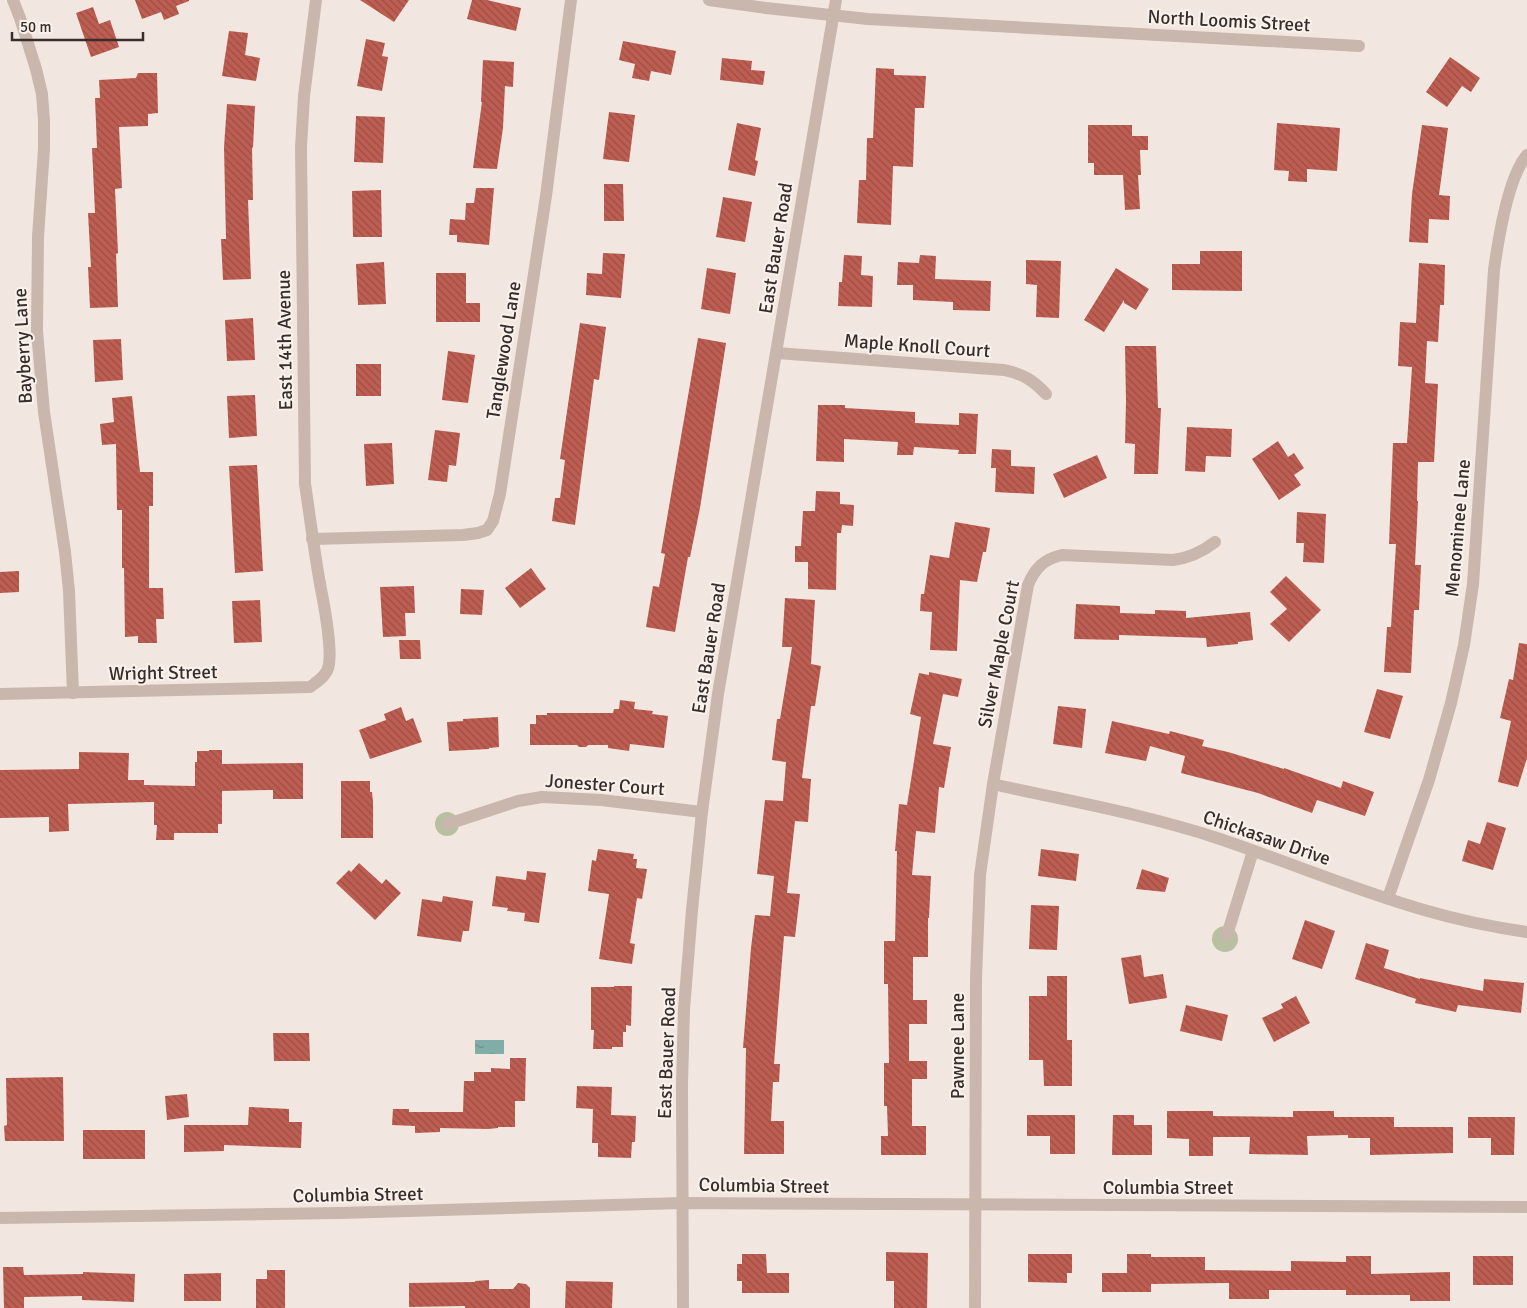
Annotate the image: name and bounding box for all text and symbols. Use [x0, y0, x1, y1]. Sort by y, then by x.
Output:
street label: North Loomis Street [1147, 5, 1311, 37]
scale bar [12, 10, 144, 42]
text: 50 m [20, 18, 51, 36]
street label: East Bauer Road [754, 181, 798, 315]
street label: East 14th Avenue [272, 270, 298, 410]
street label: Tanglewood Lane [481, 279, 527, 421]
street label: Bayberry Lane [8, 287, 38, 405]
street label: Maple Knoll Court [843, 329, 991, 363]
street label: Menominee Lane [1440, 458, 1476, 598]
street label: Silver Maple Court [973, 578, 1025, 730]
street label: East Bauer Road [687, 581, 731, 715]
street label: Wright Street [108, 660, 218, 686]
street label: Jonester Court [545, 769, 666, 801]
street label: Chickasaw Drive [1200, 805, 1334, 871]
street label: East Bauer Road [653, 987, 681, 1120]
street label: Pawnee Lane [946, 993, 970, 1099]
street label: Columbia Street [698, 1173, 830, 1199]
street label: Columbia Street [1103, 1176, 1234, 1200]
street label: Columbia Street [293, 1182, 424, 1208]

